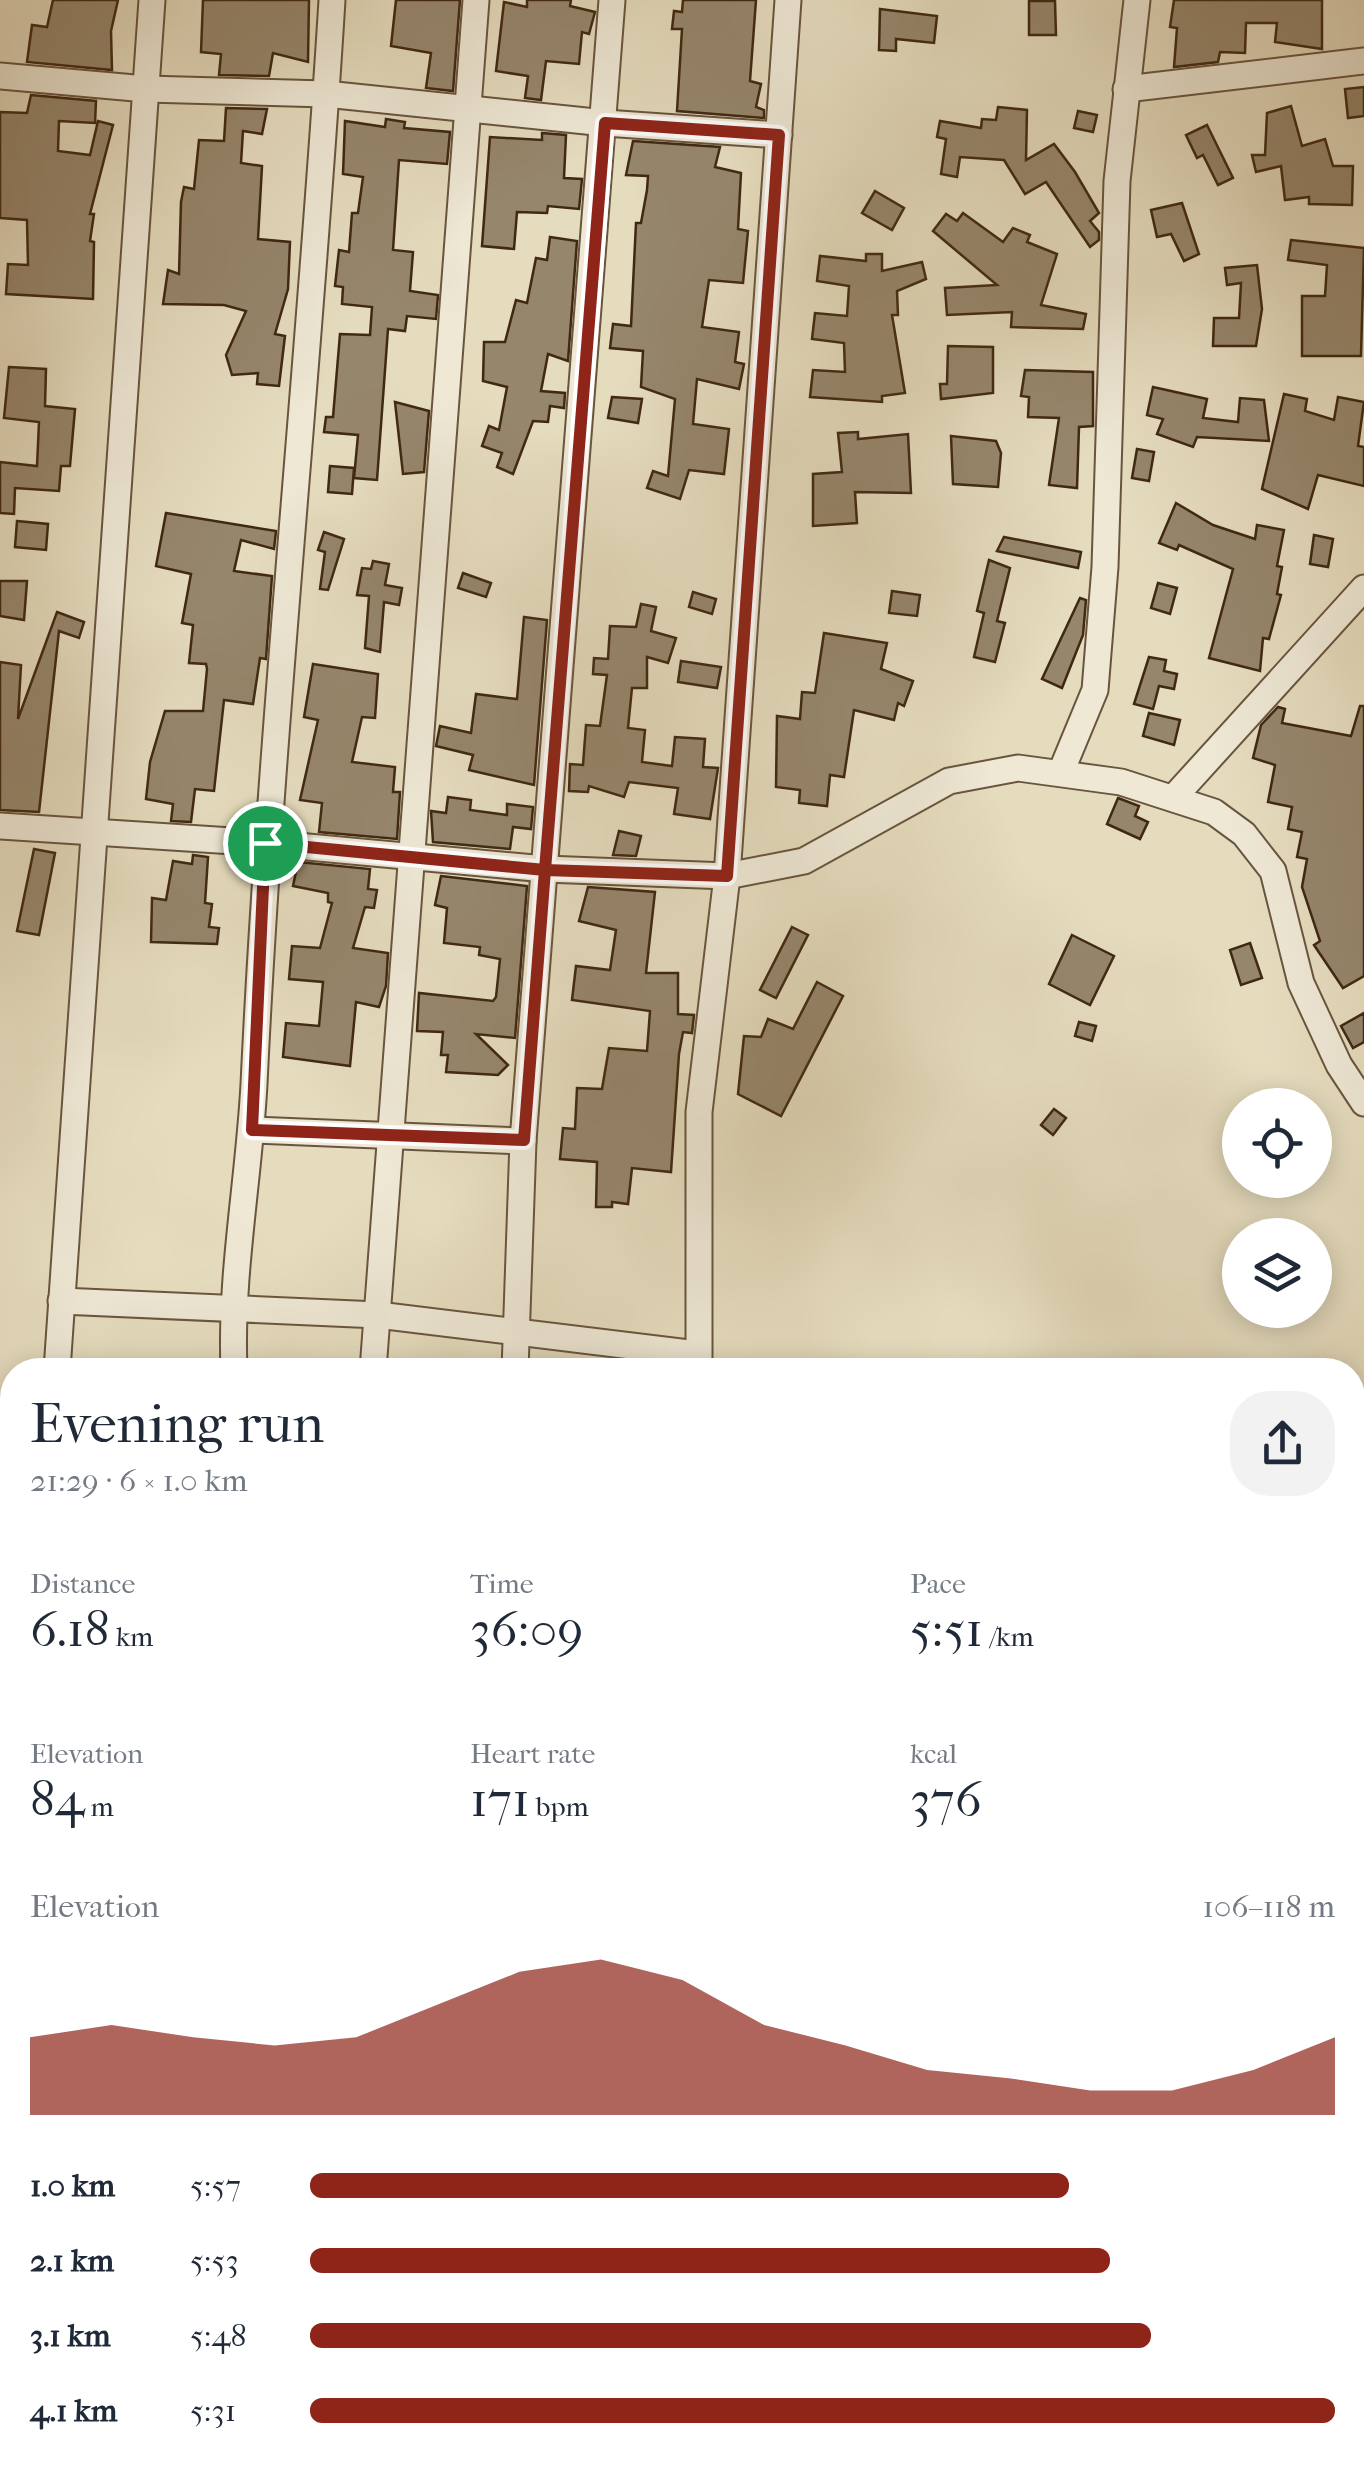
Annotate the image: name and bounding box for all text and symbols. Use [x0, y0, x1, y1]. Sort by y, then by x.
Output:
pin [223, 801, 308, 886]
icon: arrive [238, 816, 293, 871]
map controls [1222, 1088, 1332, 1328]
button: locate [1222, 1088, 1332, 1198]
button: layers [1222, 1218, 1332, 1328]
button: share [1230, 1391, 1335, 1496]
text: Evening run [30, 1392, 324, 1456]
text: 21:29 · 6 × 1.0 km [30, 1462, 248, 1499]
text: Distance [30, 1567, 135, 1600]
text: Time [470, 1567, 534, 1600]
text: Pace [910, 1567, 966, 1600]
text: 6.18 [30, 1600, 110, 1659]
text: 36:09 [470, 1600, 584, 1659]
text: 5:51 [910, 1600, 983, 1659]
text: km [110, 1620, 153, 1653]
text: /km [983, 1620, 1034, 1653]
text: Elevation [30, 1737, 143, 1770]
text: Heart rate [470, 1737, 595, 1770]
text: kcal [910, 1737, 957, 1770]
text: 84 [30, 1770, 84, 1829]
text: 171 [470, 1770, 530, 1829]
text: 376 [910, 1770, 982, 1829]
text: m [84, 1790, 114, 1823]
text: bpm [530, 1790, 589, 1823]
text: Elevation [30, 1888, 159, 1925]
text: 106–118 m [1202, 1888, 1335, 1925]
text: 1.0 km [30, 2167, 115, 2204]
text: 5:57 [190, 2167, 241, 2204]
text: 2.1 km [30, 2242, 114, 2279]
text: 5:53 [190, 2242, 239, 2279]
text: 3.1 km [30, 2317, 111, 2354]
text: 5:48 [190, 2317, 247, 2354]
text: 4.1 km [30, 2392, 117, 2429]
text: 5:31 [190, 2392, 236, 2429]

